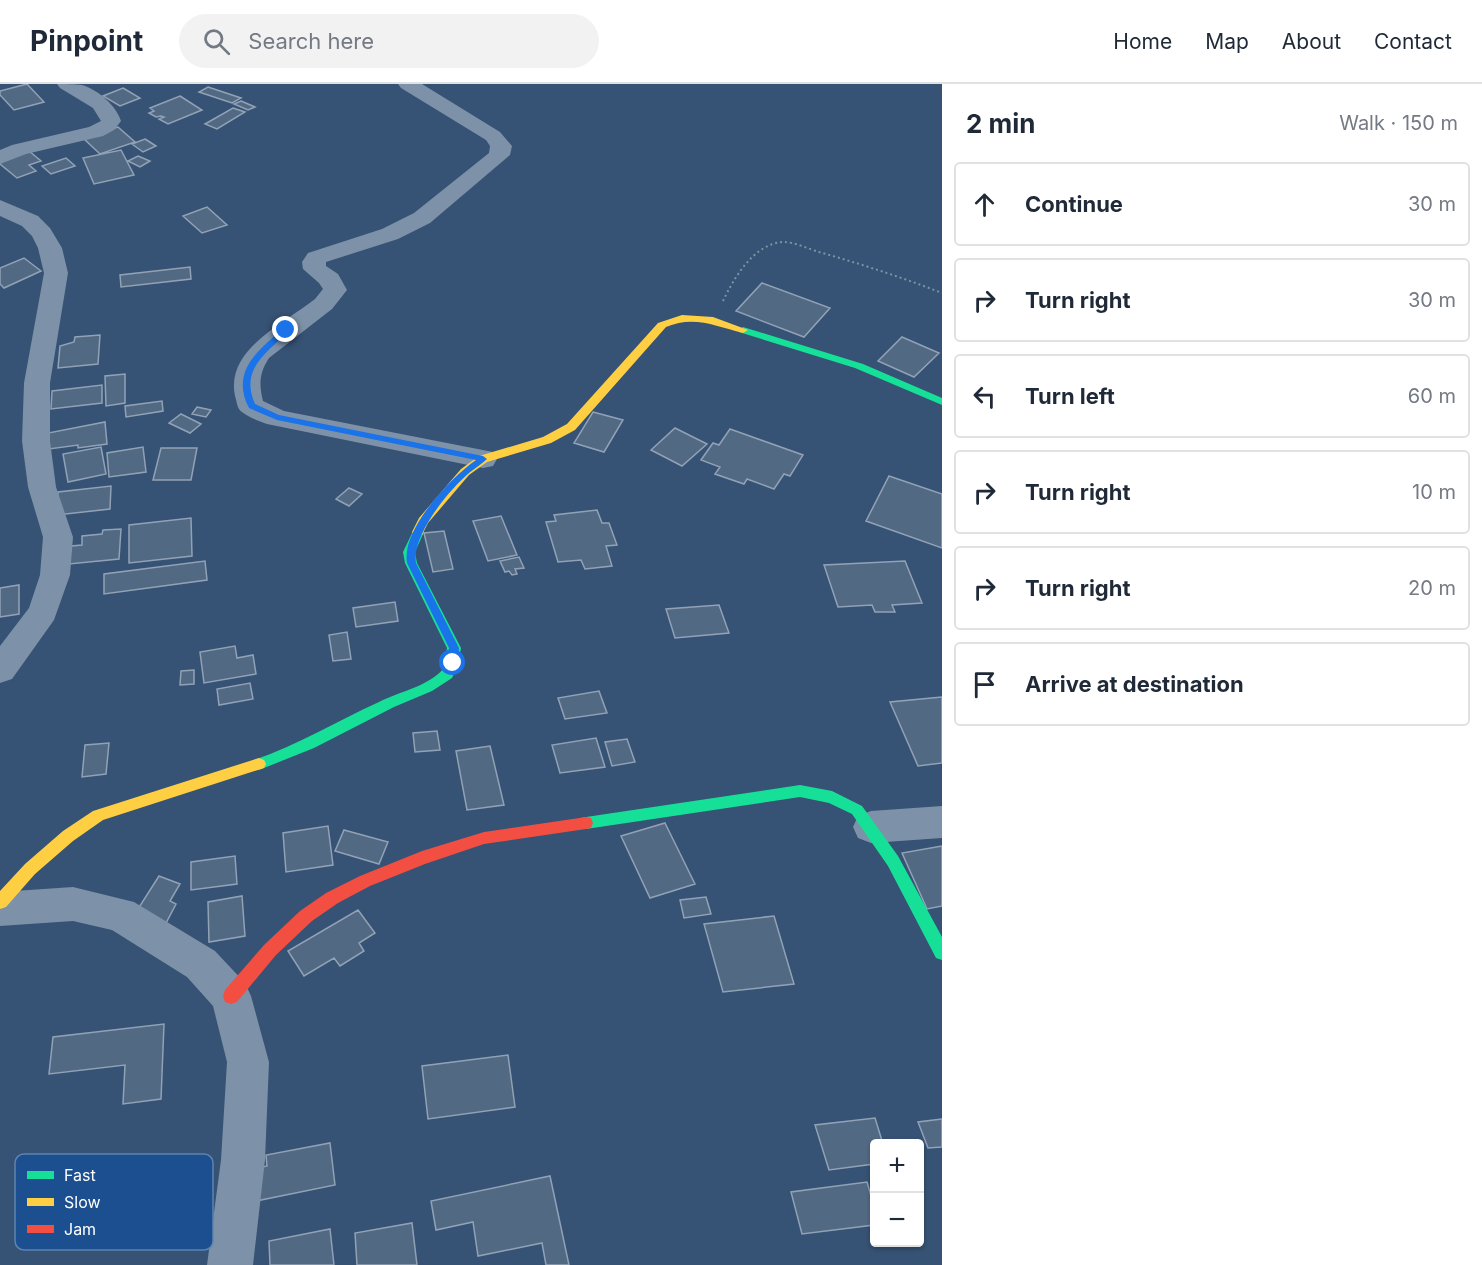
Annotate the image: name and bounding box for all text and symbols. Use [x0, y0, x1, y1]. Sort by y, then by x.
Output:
search box [179, 14, 599, 68]
text: Pinpoint [30, 24, 143, 58]
icon: search [200, 25, 233, 58]
text: Search here [248, 28, 374, 54]
text: Home [1113, 29, 1172, 54]
text: Map [1205, 29, 1249, 54]
text: About [1282, 29, 1341, 54]
text: Contact [1374, 29, 1452, 54]
text: 2 min [966, 108, 1036, 139]
text: Walk · 150 m [1339, 111, 1458, 135]
icon: ahead [968, 188, 1001, 221]
text: Continue [1025, 191, 1123, 217]
text: 30 m [1408, 192, 1456, 216]
icon: right [968, 284, 1001, 317]
text: Turn right [1025, 287, 1131, 313]
text: 30 m [1408, 288, 1456, 312]
route end [272, 316, 298, 342]
icon: left [968, 380, 1001, 413]
text: Turn left [1025, 383, 1115, 409]
text: 60 m [1408, 384, 1456, 408]
icon: right [968, 476, 1001, 509]
text: Turn right [1025, 479, 1131, 505]
text: 10 m [1412, 480, 1456, 504]
icon: right [968, 572, 1001, 605]
text: Turn right [1025, 575, 1131, 601]
text: 20 m [1408, 576, 1456, 600]
route start [439, 649, 465, 675]
icon: arrive [968, 668, 1001, 701]
text: Arrive at destination [1025, 671, 1244, 697]
map controls [870, 1139, 924, 1247]
button: + [870, 1139, 924, 1193]
legend [15, 1154, 213, 1250]
text: Fast [64, 1165, 96, 1185]
text: Slow [64, 1192, 101, 1212]
button: − [870, 1193, 924, 1247]
text: Jam [64, 1219, 96, 1239]

